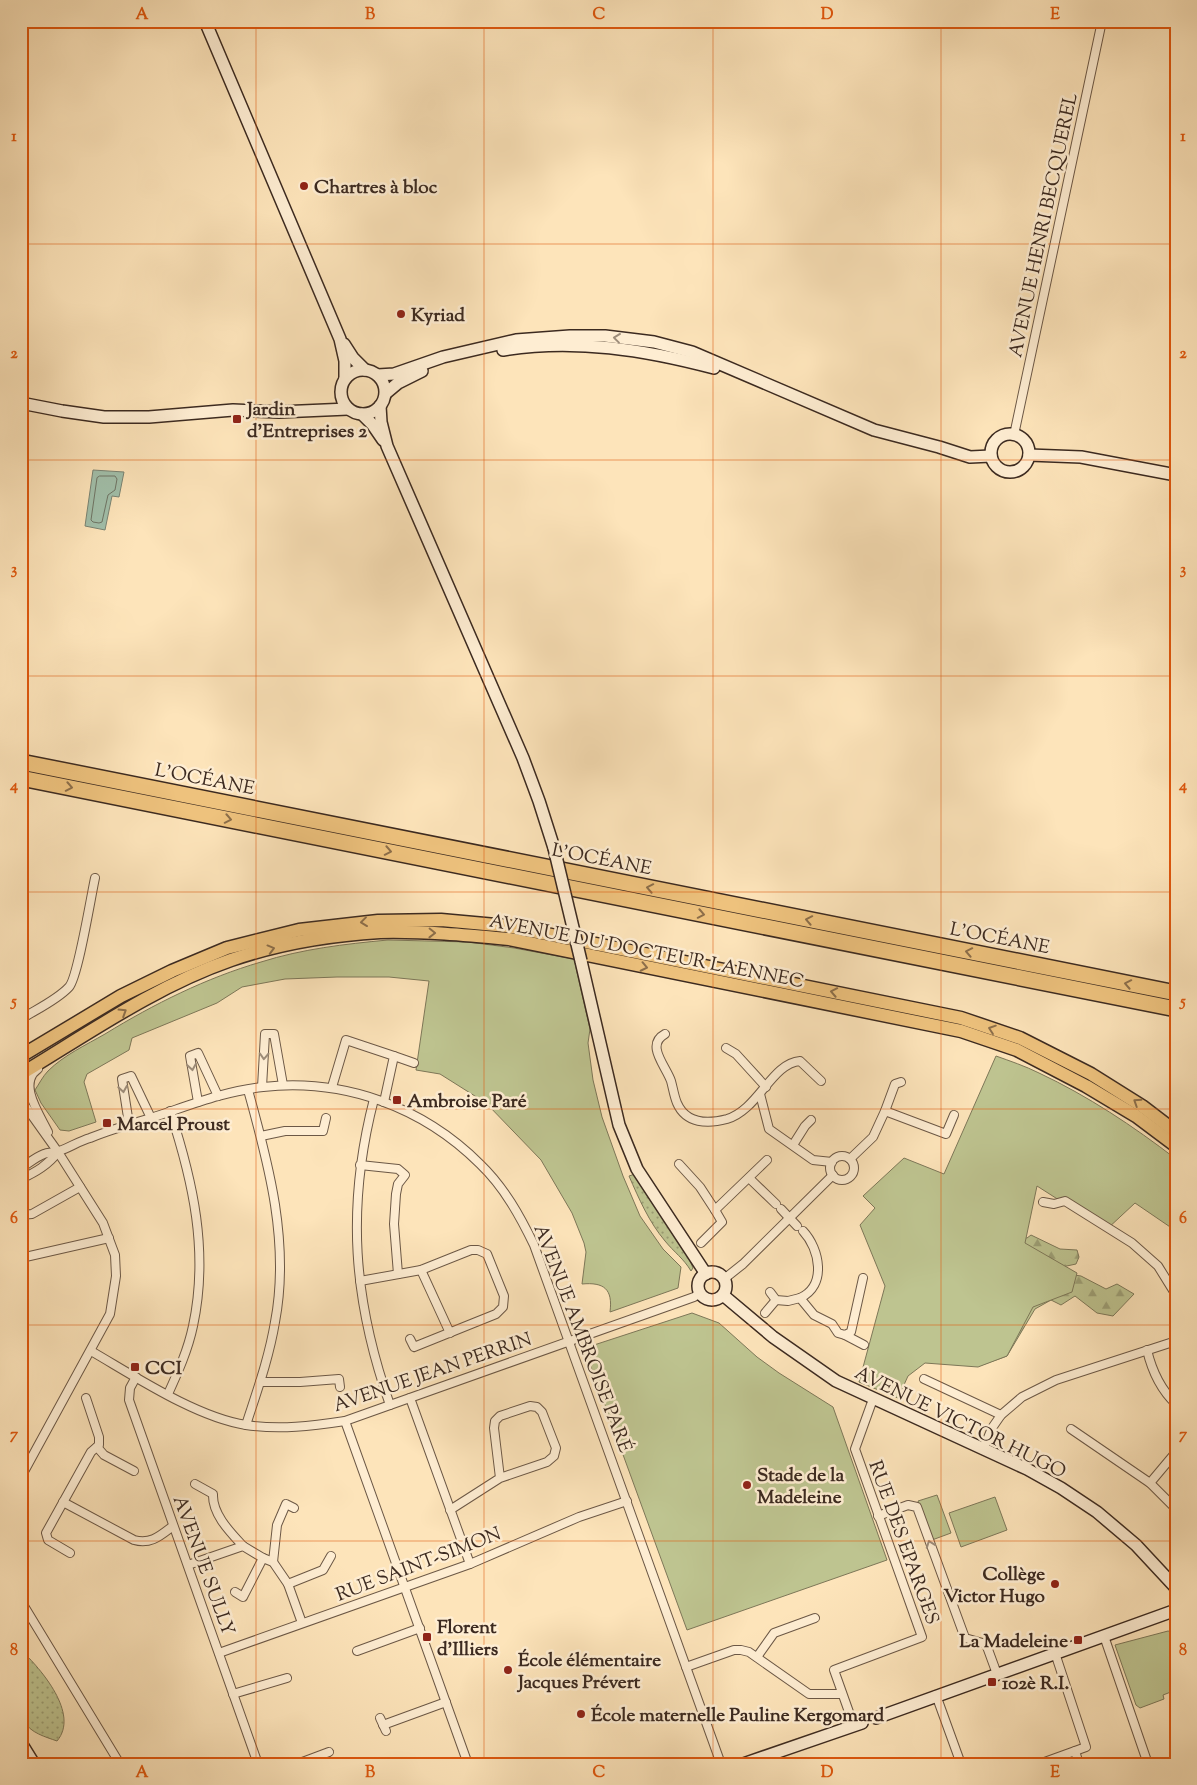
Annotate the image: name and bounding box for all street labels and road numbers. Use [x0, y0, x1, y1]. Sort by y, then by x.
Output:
street label: AVENUE HENRI BECQUEREL [1003, 90, 1086, 360]
street label: L’OCÉANE [152, 758, 257, 803]
street label: L’OCÉANE [549, 838, 654, 883]
street label: AVENUE DU DOCTEUR LAENNEC [487, 909, 806, 996]
street label: L’OCÉANE [947, 917, 1052, 962]
street label: AVENUE AMBROISE PARÉ [526, 1221, 638, 1457]
street label: AVENUE JEAN PERRIN [330, 1327, 536, 1420]
street label: AVENUE VICTOR HUGO [850, 1360, 1070, 1486]
street label: RUE DES EPARGES [860, 1457, 945, 1629]
street label: AVENUE SULLY [165, 1492, 241, 1640]
street label: RUE SAINT-SIMON [332, 1521, 505, 1609]

